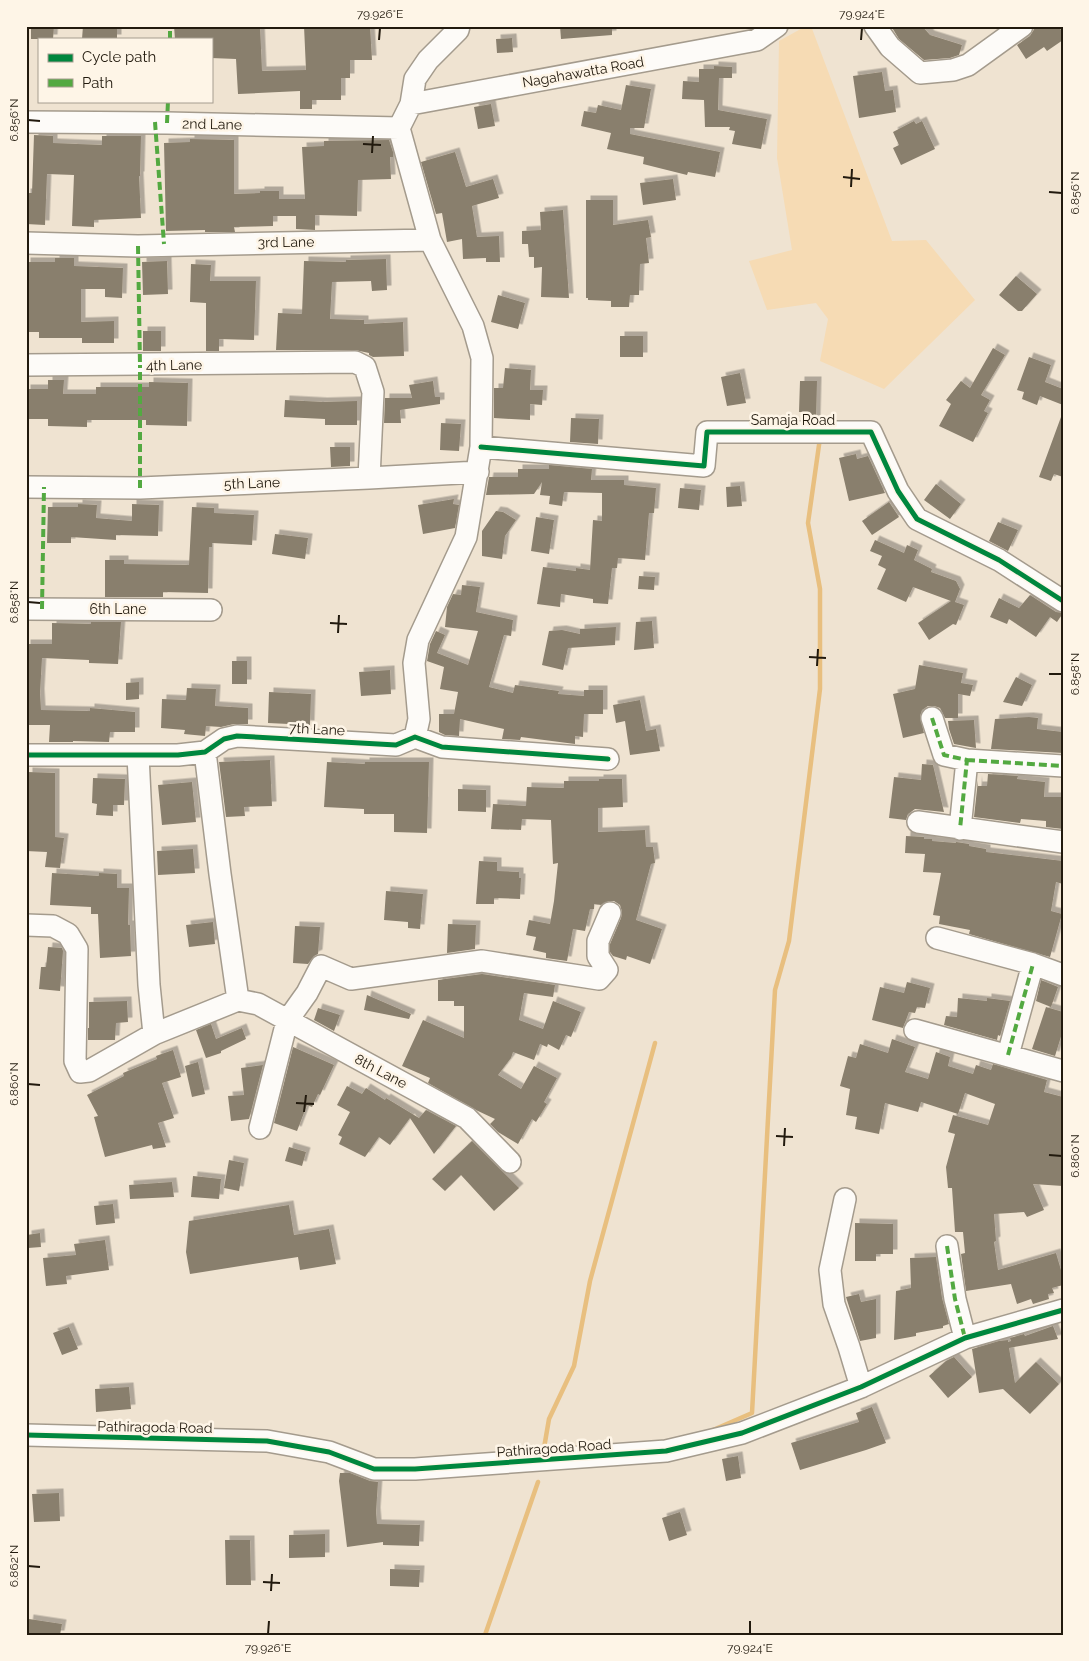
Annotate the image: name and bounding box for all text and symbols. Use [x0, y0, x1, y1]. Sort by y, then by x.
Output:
text: 79.926°E [357, 7, 403, 21]
text: 79.924°E [839, 7, 885, 21]
legend [38, 38, 212, 102]
text: Cycle path [82, 48, 156, 66]
street label: Nagahawatta Road [521, 53, 645, 91]
text: Path [82, 74, 113, 92]
text: 6.856°N [7, 99, 21, 141]
street label: 2nd Lane [182, 115, 242, 133]
text: 6.856°N [1068, 172, 1082, 214]
street label: 3rd Lane [258, 234, 314, 250]
street label: 4th Lane [146, 357, 202, 373]
street label: Samaja Road [751, 412, 835, 428]
street label: 5th Lane [224, 474, 280, 492]
text: 6.858°N [7, 581, 21, 623]
street label: 6th Lane [89, 601, 147, 617]
text: 6.858°N [1068, 653, 1082, 695]
street label: 7th Lane [289, 720, 345, 738]
street label: 8th Lane [352, 1051, 410, 1091]
text: 6.860°N [7, 1062, 21, 1106]
text: 6.860°N [1068, 1134, 1082, 1178]
street label: Pathiragoda Road [97, 1418, 213, 1436]
street label: Pathiragoda Road [496, 1436, 612, 1460]
text: 6.862°N [7, 1545, 21, 1587]
text: 79.926°E [245, 1641, 291, 1655]
text: 79.924°E [727, 1641, 773, 1655]

